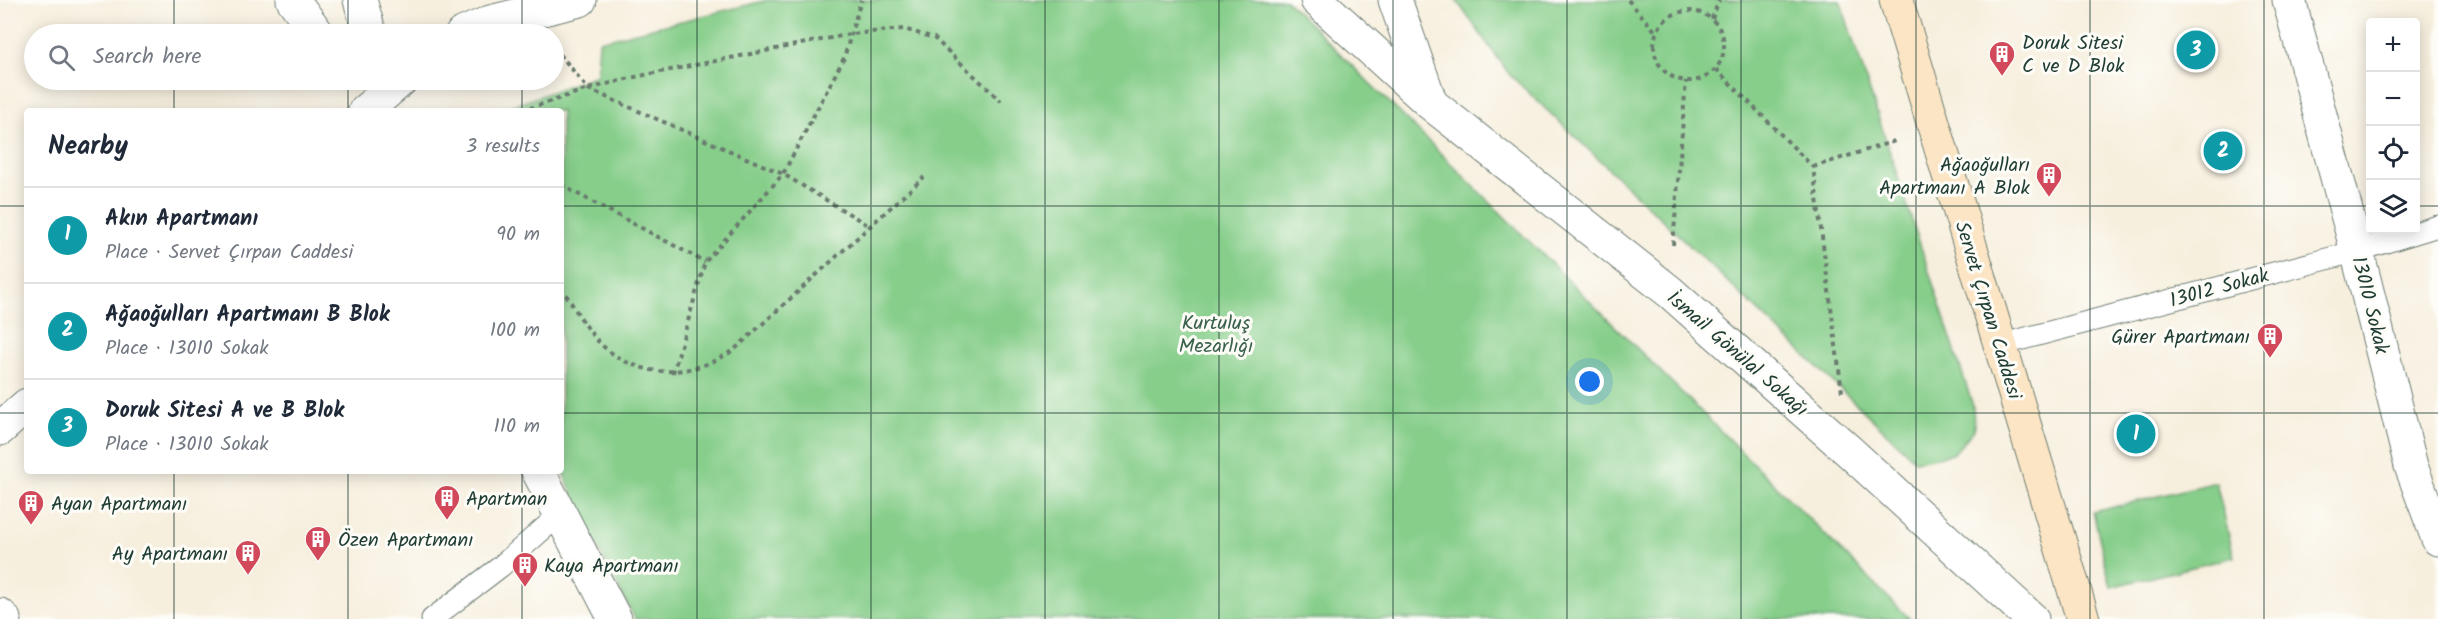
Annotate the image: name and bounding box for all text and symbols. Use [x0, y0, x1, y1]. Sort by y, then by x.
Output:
map controls [2366, 18, 2420, 234]
button: + [2366, 18, 2420, 72]
search box [24, 24, 564, 90]
place label: Doruk Sitesi C ve D Blok [2022, 28, 2125, 83]
pin: 3 [2176, 28, 2216, 72]
building icon: Doruk Sitesi C ve D Blok [1987, 39, 2017, 77]
text: Search here [93, 40, 201, 75]
icon: search [45, 41, 78, 74]
button: − [2366, 72, 2420, 126]
text: Nearby [48, 126, 128, 168]
button: locate [2366, 126, 2420, 180]
pin: 2 [2204, 128, 2242, 174]
text: 3 results [466, 131, 540, 163]
place label: Ağaoğulları Apartmanı A Blok [1879, 150, 2031, 205]
building icon: Ağaoğulları Apartmanı A Blok [2034, 160, 2064, 198]
button: layers [2366, 180, 2420, 234]
text: Akın Apartmanı [105, 202, 258, 237]
street label: Servet Çırpan Caddesi [1945, 218, 2030, 405]
text: 1 [64, 219, 71, 251]
text: 90 m [496, 219, 540, 251]
text: Place · Servet Çırpan Caddesi [105, 237, 353, 269]
street label: 13010 Sokak [2341, 253, 2397, 358]
street label: 13012 Sokak [2166, 260, 2273, 318]
street label: İsmail Gönülal Sokağı [1658, 284, 1815, 425]
text: Ağaoğulları Apartmanı B Blok [105, 298, 390, 333]
park label: Kurtuluş Mezarlığı [1179, 308, 1253, 363]
text: 2 [62, 315, 73, 347]
text: 100 m [490, 315, 540, 347]
building icon: Gürer Apartmanı [2255, 321, 2285, 359]
place label: Gürer Apartmanı [2111, 322, 2250, 354]
text: Place · 13010 Sokak [105, 333, 269, 365]
your location [1575, 367, 1604, 396]
text: Doruk Sitesi A ve B Blok [105, 394, 344, 429]
text: 3 [62, 411, 73, 443]
text: 110 m [494, 411, 540, 443]
pin: 1 [2116, 412, 2156, 456]
text: Place · 13010 Sokak [105, 429, 269, 461]
building icon: Apartman [432, 483, 462, 521]
place label: Apartman [466, 484, 547, 516]
building icon: Ayan Apartmanı [16, 488, 46, 526]
place label: Ayan Apartmanı [51, 489, 187, 521]
building icon: Özen Apartmanı [303, 524, 333, 562]
place label: Özen Apartmanı [338, 525, 473, 557]
building icon: Ay Apartmanı [233, 538, 263, 576]
place label: Ay Apartmanı [112, 539, 228, 571]
building icon: Kaya Apartmanı [510, 550, 540, 588]
place label: Kaya Apartmanı [544, 551, 679, 583]

